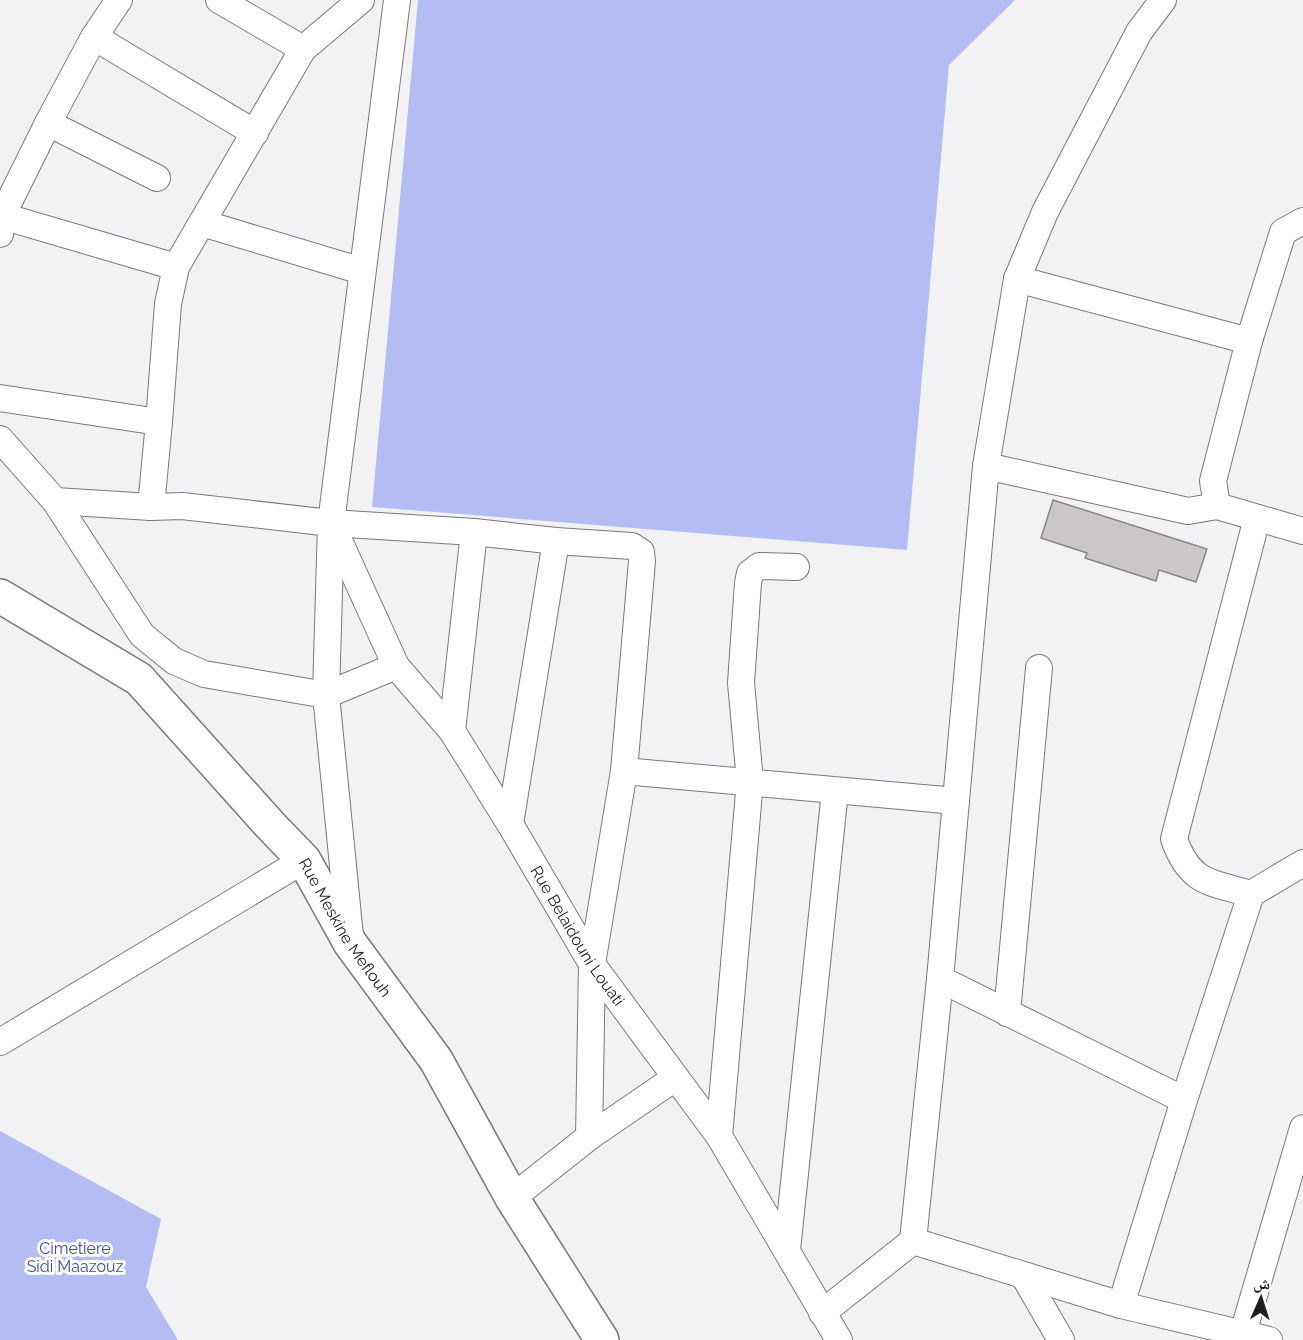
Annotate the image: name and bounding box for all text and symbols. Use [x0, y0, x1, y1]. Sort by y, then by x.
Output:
street label: Rue Meskine Meflouh [295, 855, 395, 1001]
street label: Rue Belaidouni Louati [526, 862, 628, 1009]
park label: Cimetiere Sidi Maazouz [27, 1239, 123, 1276]
north arrow [1231, 1268, 1291, 1328]
text: ش [1253, 1274, 1271, 1293]

